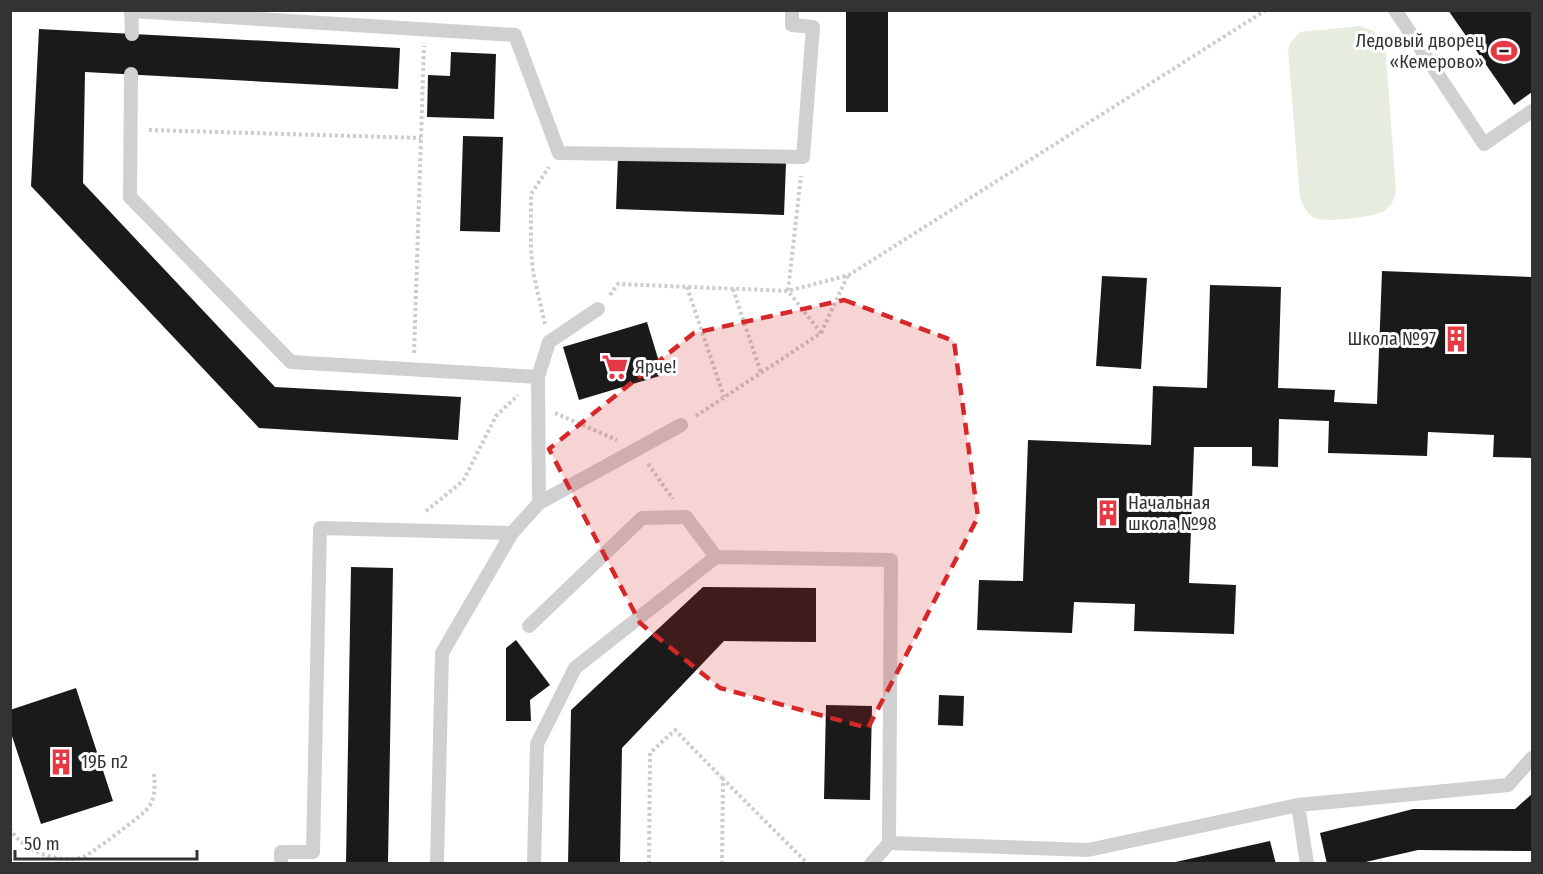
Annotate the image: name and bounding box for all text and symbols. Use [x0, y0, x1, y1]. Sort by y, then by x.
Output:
place label: Ледовый дворец «Кемерово» [1356, 30, 1484, 73]
sports icon: Ледовый дворец «Кемерово» [1489, 36, 1519, 66]
building icon: Школа №97 [1441, 324, 1471, 354]
place label: Школа №97 [1347, 328, 1436, 350]
supermarket icon: Ярче! [600, 352, 630, 382]
place label: Ярче! [635, 356, 676, 378]
place label: Начальная школа №98 [1128, 492, 1217, 535]
building icon: Начальная школа №98 [1093, 498, 1123, 528]
building icon: 19Б п2 [46, 747, 76, 777]
place label: 19Б п2 [81, 751, 128, 773]
scale bar [15, 823, 196, 861]
text: 50 m [24, 833, 60, 855]

